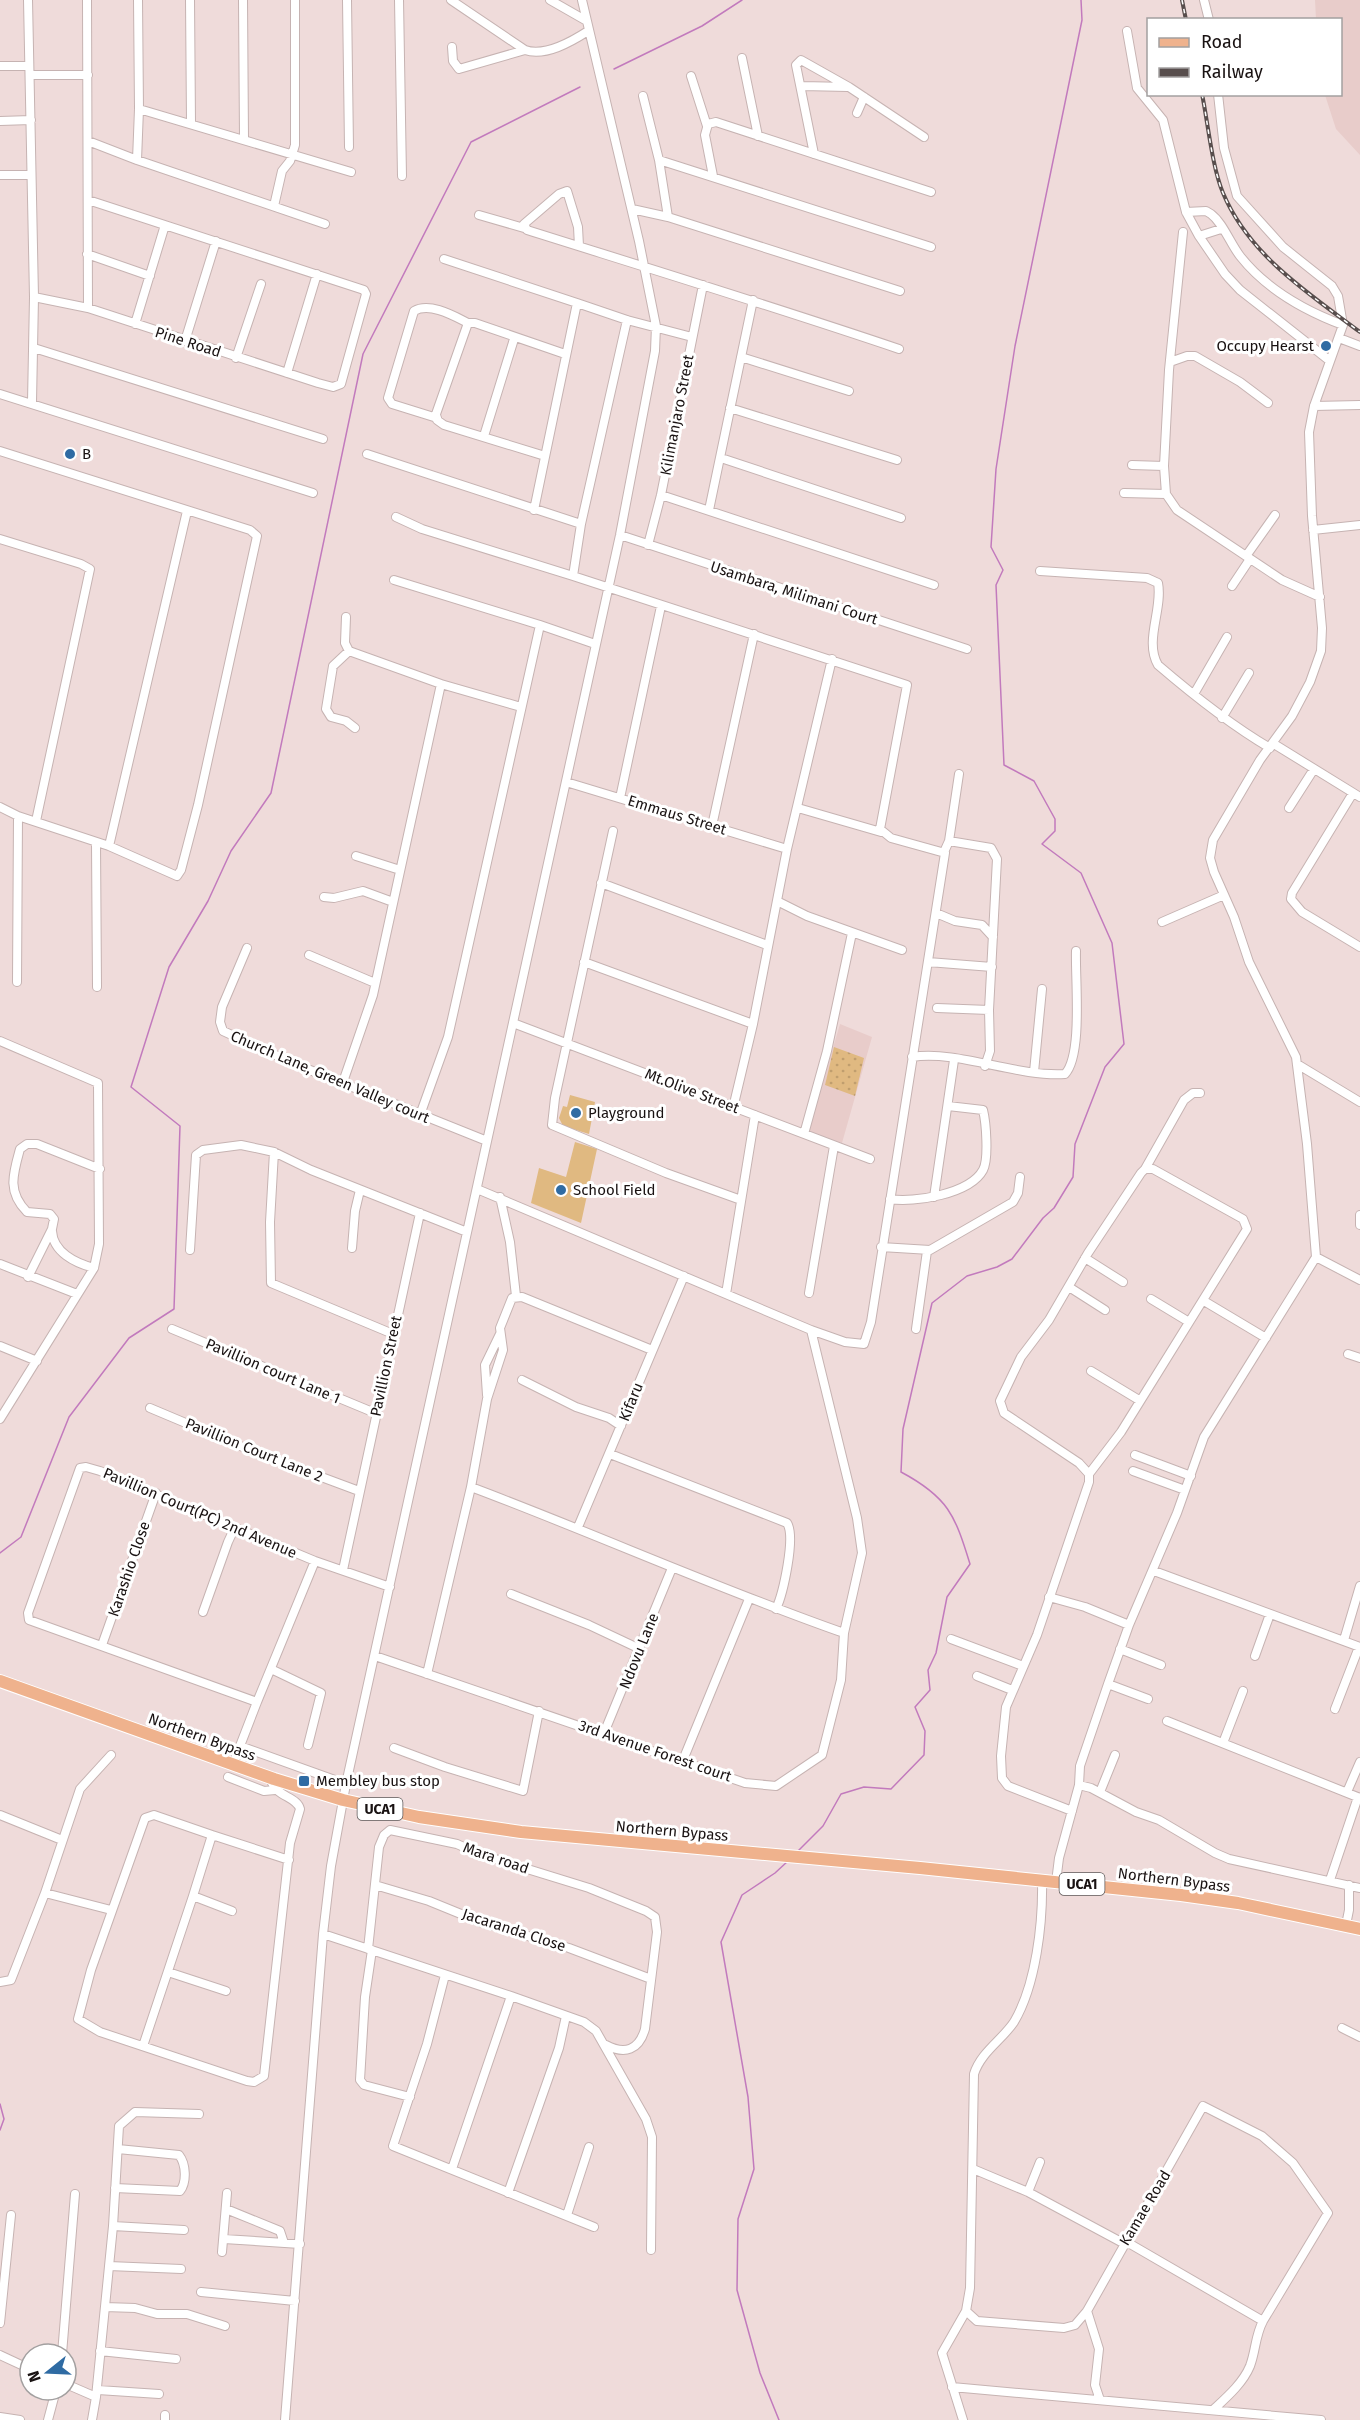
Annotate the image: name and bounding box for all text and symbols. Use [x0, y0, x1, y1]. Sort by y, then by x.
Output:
legend [1147, 18, 1342, 96]
text: Road [1201, 31, 1243, 53]
text: Railway [1201, 61, 1263, 83]
street label: Pine Road [153, 323, 223, 361]
place label: Occupy Hearst [1216, 337, 1315, 355]
marker: Occupy Hearst [1319, 339, 1333, 353]
street label: Kilimanjaro Street [656, 353, 698, 477]
place label: B [82, 445, 91, 463]
marker: B [63, 447, 77, 461]
street label: Usambara, Milimani Court [708, 557, 881, 629]
street label: Emmaus Street [626, 791, 729, 839]
street label: Church Lane, Green Valley court [228, 1027, 433, 1127]
street label: Mt.Olive Street [642, 1065, 742, 1117]
place label: Playground [588, 1104, 665, 1122]
marker: Playground [569, 1106, 583, 1120]
place label: School Field [573, 1181, 656, 1199]
marker: School Field [554, 1183, 568, 1197]
street label: Pavillion Street [367, 1313, 406, 1418]
street label: Pavillion court Lane 1 [203, 1334, 343, 1408]
street label: Kifaru [615, 1380, 647, 1424]
street label: Pavillion Court Lane 2 [183, 1414, 325, 1486]
street label: Pavillion Court(PC) 2nd Avenue [100, 1464, 300, 1562]
street label: Karashio Close [104, 1519, 154, 1619]
street label: Ndovu Lane [616, 1610, 662, 1692]
street label: Northern Bypass [146, 1709, 258, 1765]
street label: 3rd Avenue Forest court [576, 1716, 734, 1786]
place label: Membley bus stop [316, 1772, 440, 1790]
marker: Membley bus stop [297, 1774, 311, 1788]
road number: UCA1 [358, 1798, 403, 1820]
street label: Northern Bypass [615, 1817, 729, 1845]
street label: Mara road [461, 1838, 531, 1878]
street label: Northern Bypass [1117, 1864, 1231, 1896]
road number: UCA1 [1060, 1873, 1104, 1895]
street label: Jacaranda Close [460, 1905, 568, 1955]
street label: Kamae Road [1115, 2167, 1175, 2249]
north arrow [18, 2342, 78, 2402]
text: N [24, 2369, 45, 2384]

